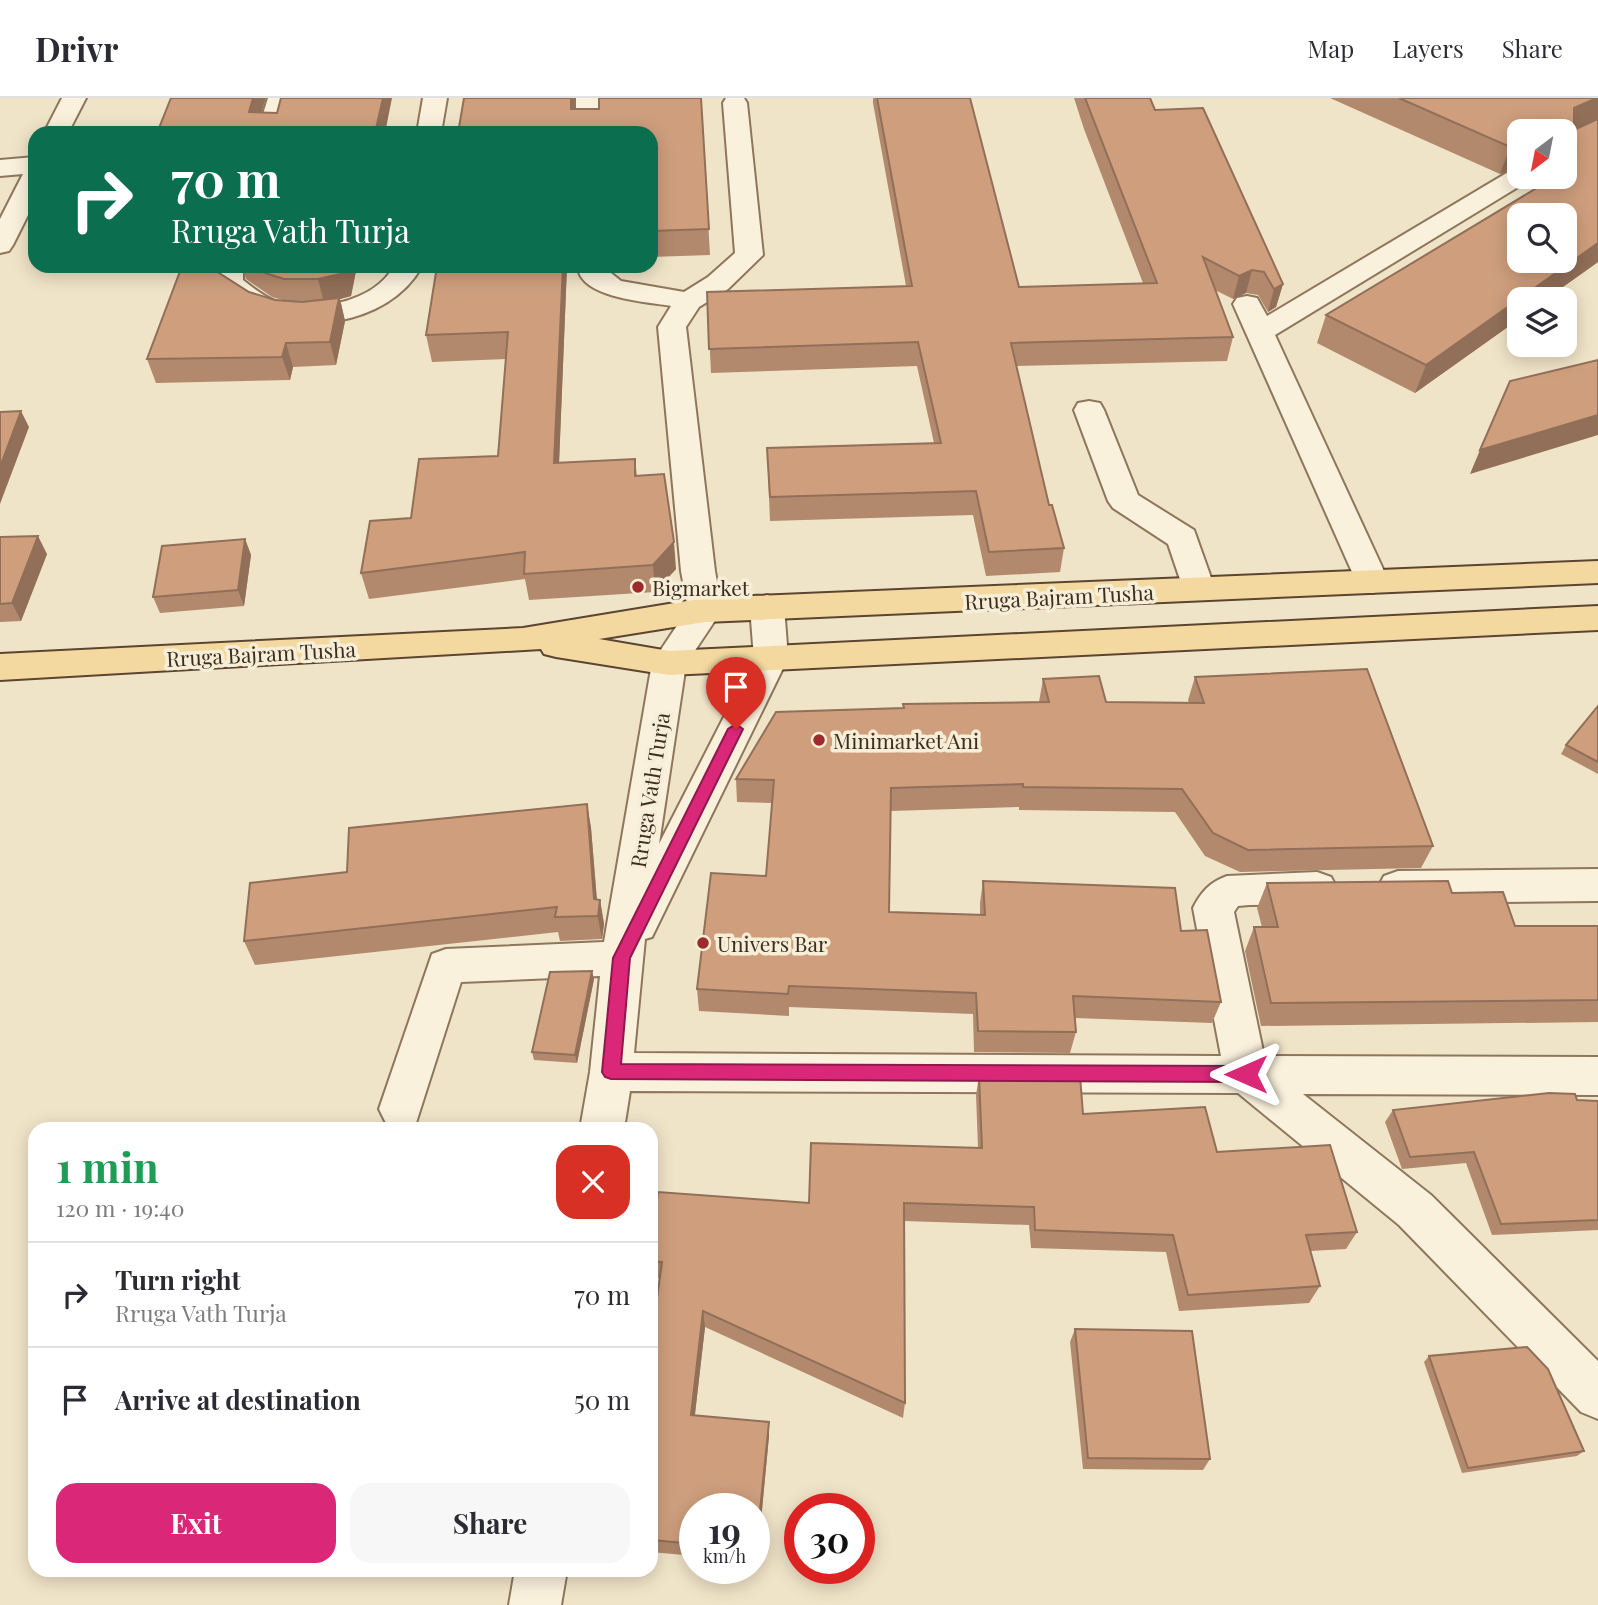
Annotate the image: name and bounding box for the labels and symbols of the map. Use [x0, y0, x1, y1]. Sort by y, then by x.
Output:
north arrow [1507, 119, 1577, 189]
place label: Bigmarket [652, 573, 750, 601]
street label: Rruga Bajram Tusha [964, 577, 1155, 615]
marker: Bigmarket [630, 579, 646, 595]
street label: Rruga Bajram Tusha [166, 634, 357, 672]
pin [706, 657, 766, 729]
street label: Rruga Vath Turja [623, 710, 675, 870]
place label: Minimarket Ani [833, 726, 979, 754]
marker: Minimarket Ani [811, 732, 827, 748]
place label: Univers Bar [717, 929, 828, 957]
marker: Univers Bar [695, 935, 711, 951]
position arrow [1209, 1037, 1283, 1111]
speed limit sign: 30 [784, 1493, 875, 1584]

